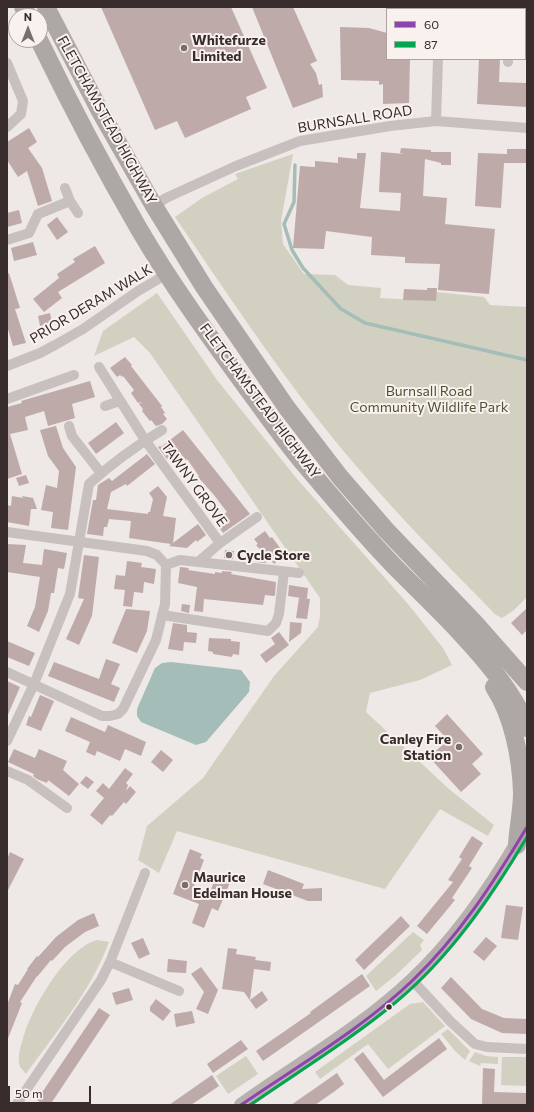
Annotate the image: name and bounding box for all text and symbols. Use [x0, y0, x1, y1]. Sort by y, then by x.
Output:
north arrow [8, 8, 48, 48]
legend [386, 8, 526, 60]
text: N [24, 10, 32, 23]
text: 60 [424, 17, 439, 31]
place label: Whitefurze Limited [192, 32, 266, 64]
street label: FLETCHAMSTEAD HIGHWAY [54, 33, 160, 207]
text: 87 [424, 37, 438, 51]
marker: Whitefurze Limited [179, 43, 189, 53]
street label: BURNSALL ROAD [296, 102, 414, 136]
street label: PRIOR DERAM WALK [27, 261, 155, 347]
street label: FLETCHAMSTEAD HIGHWAY [196, 320, 324, 482]
park label: Burnsall Road Community Wildlife Park [350, 383, 508, 416]
street label: TAWNY GROVE [157, 438, 231, 530]
place label: Cycle Store [237, 547, 310, 563]
marker: Cycle Store [224, 550, 234, 560]
place label: Canley Fire Station [380, 731, 451, 764]
marker: Canley Fire Station [454, 742, 464, 752]
place label: Maurice Edelman House [193, 869, 292, 902]
marker: Maurice Edelman House [180, 880, 190, 890]
unlabelled marker [384, 1002, 394, 1012]
scale bar [10, 1078, 93, 1104]
text: 50 m [15, 1086, 43, 1100]

